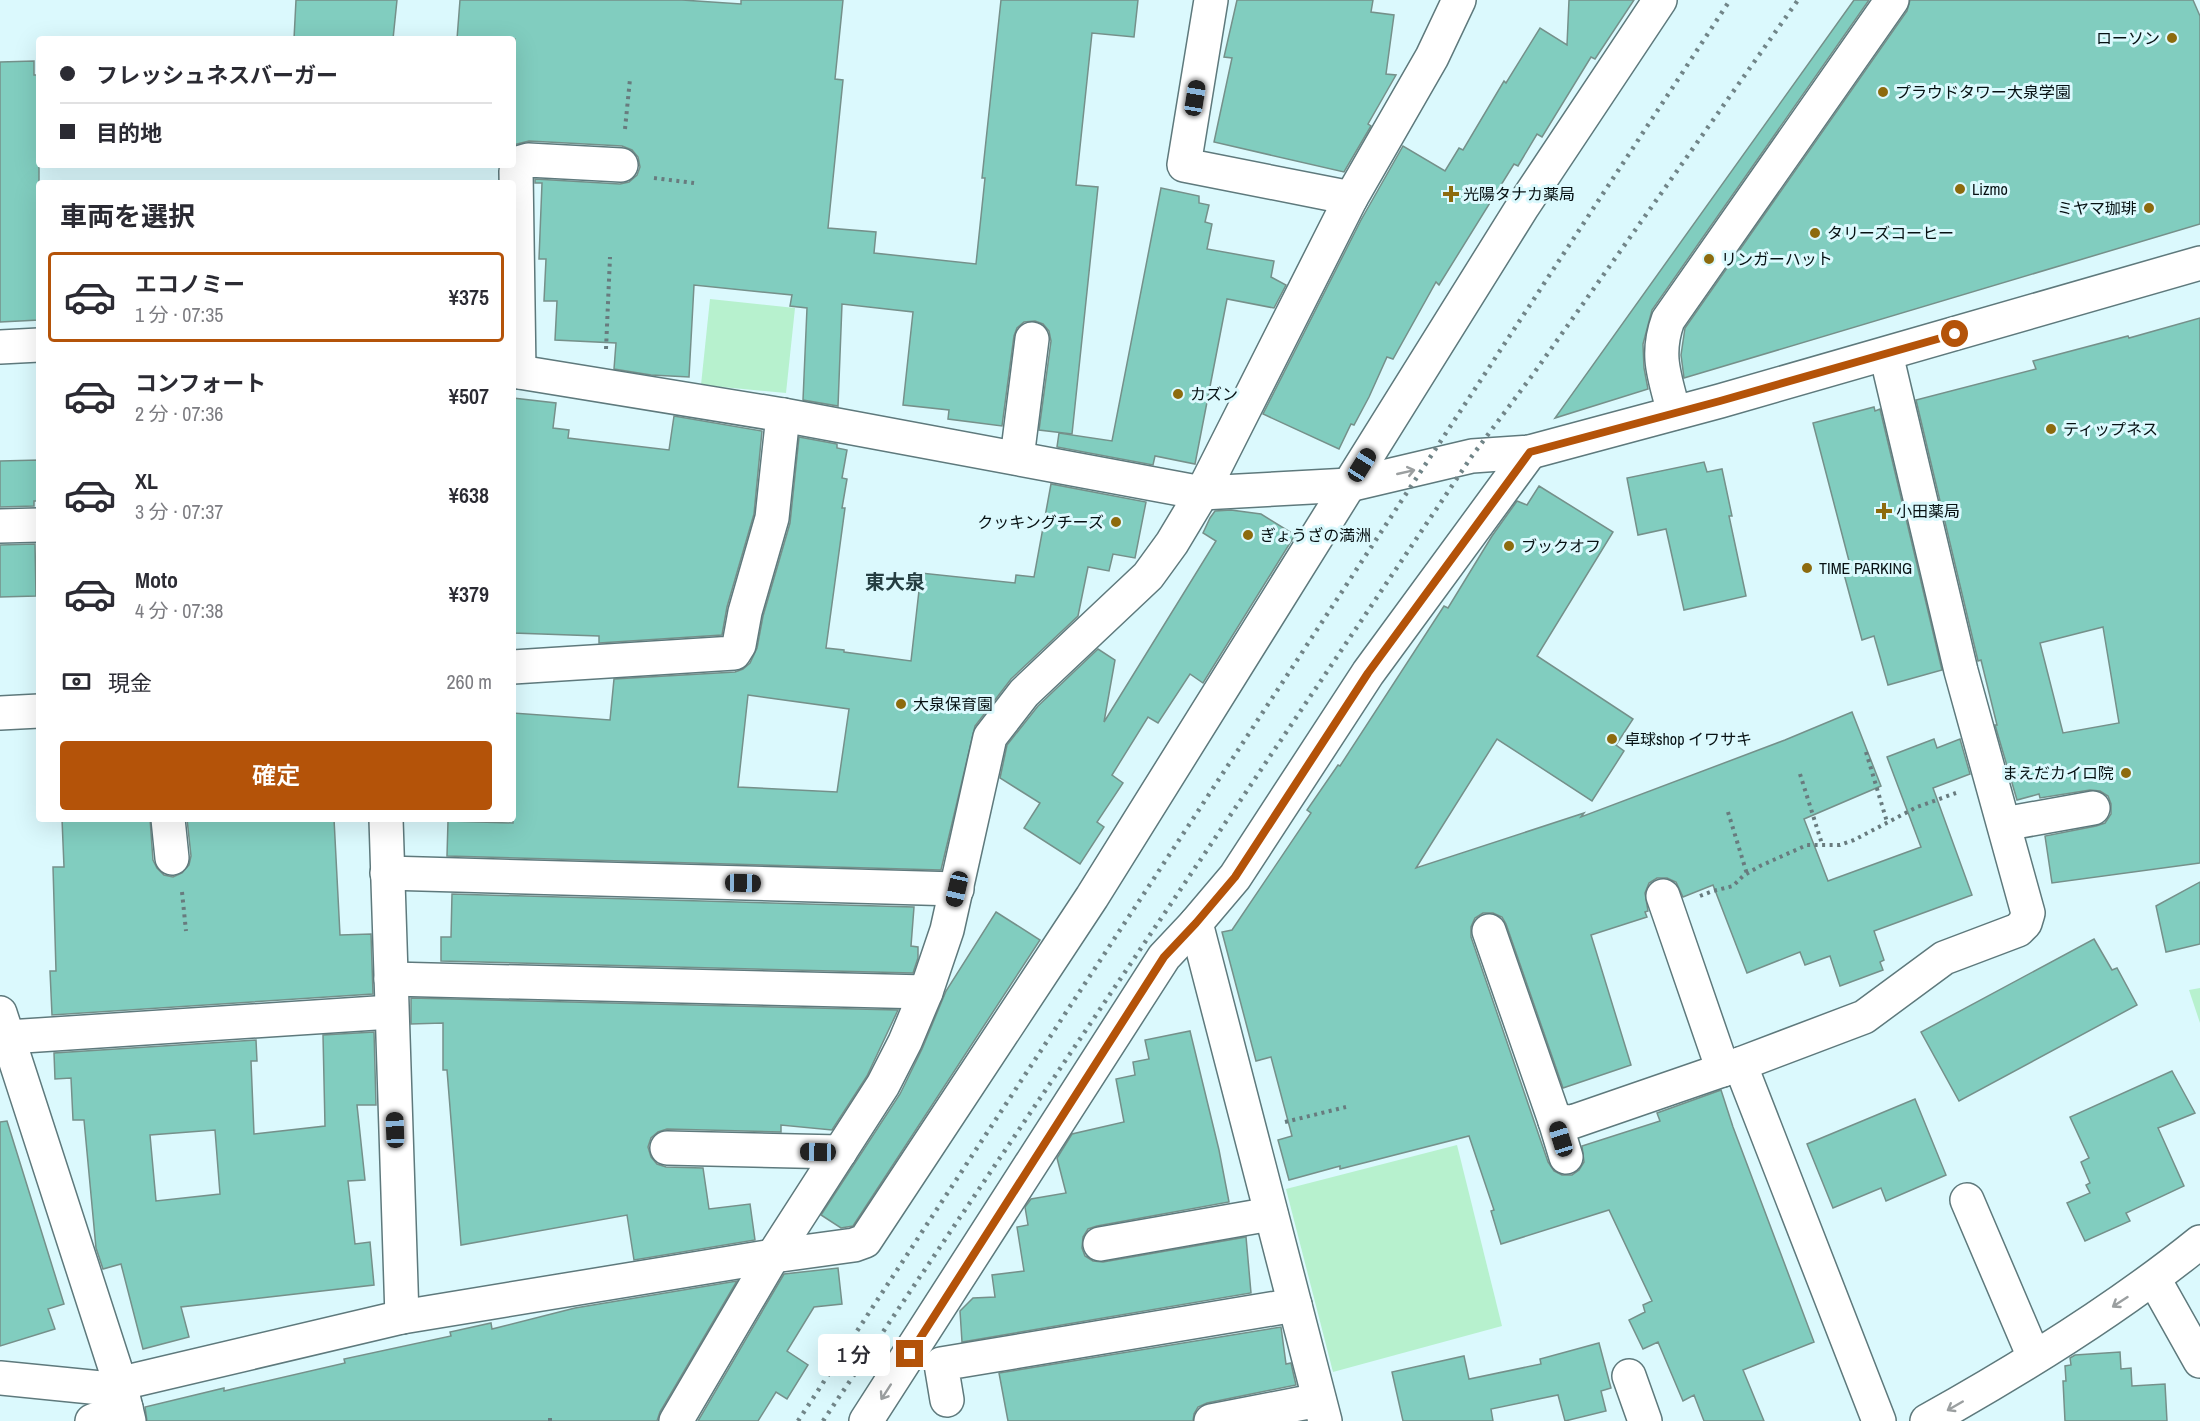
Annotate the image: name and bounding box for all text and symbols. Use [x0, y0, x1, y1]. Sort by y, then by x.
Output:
place label: ローソン [2096, 27, 2160, 49]
marker: ローソン [2165, 31, 2179, 45]
text: フレッシュネスバーガー [96, 60, 338, 90]
car [1183, 79, 1207, 117]
place label: プラウドタワー大泉学園 [1895, 81, 2071, 103]
marker: プラウドタワー大泉学園 [1876, 85, 1890, 99]
text: 目的地 [96, 118, 162, 148]
place label: Lizmo [1972, 178, 2008, 200]
marker: Lizmo [1953, 182, 1967, 196]
place label: 光陽タナカ薬局 [1463, 183, 1575, 205]
marker: 光陽タナカ薬局 [1444, 187, 1458, 201]
place label: ミヤマ珈琲 [2057, 197, 2137, 219]
text: 車両を選択 [60, 198, 195, 234]
marker: ミヤマ珈琲 [2142, 201, 2156, 215]
place label: タリーズコーヒー [1827, 222, 1954, 244]
marker: タリーズコーヒー [1808, 226, 1822, 240]
place label: リンガーハット [1721, 248, 1833, 270]
marker: リンガーハット [1702, 252, 1716, 266]
text: エコノミー [135, 269, 245, 299]
icon: car [63, 270, 117, 324]
text: ¥375 [449, 282, 489, 312]
text: 1 分 · 07:35 [135, 301, 223, 328]
route start [1941, 320, 1968, 347]
text: コンフォート [135, 368, 266, 398]
icon: car [63, 369, 117, 423]
text: ¥507 [449, 381, 489, 411]
place label: カズン [1190, 383, 1238, 405]
marker: カズン [1171, 387, 1185, 401]
text: 2 分 · 07:36 [135, 400, 223, 427]
place label: ティップネス [2063, 418, 2158, 440]
marker: ティップネス [2044, 422, 2058, 436]
car [1345, 445, 1379, 485]
one-way arrow [1397, 465, 1416, 477]
text: XL [135, 466, 158, 496]
icon: car [63, 468, 117, 522]
text: ¥638 [449, 480, 489, 510]
text: 3 分 · 07:37 [135, 498, 223, 525]
place label: 小田薬局 [1896, 500, 1960, 522]
marker: 小田薬局 [1877, 504, 1891, 518]
place label: クッキングチーズ [977, 511, 1104, 533]
marker: クッキングチーズ [1109, 515, 1123, 529]
place label: ぎょうざの満洲 [1260, 524, 1371, 546]
marker: ぎょうざの満洲 [1241, 528, 1255, 542]
place label: ブックオフ [1521, 535, 1601, 557]
marker: ブックオフ [1502, 539, 1516, 553]
place label: TIME PARKING [1819, 557, 1912, 579]
marker: TIME PARKING [1800, 561, 1814, 575]
text: Moto [135, 565, 178, 595]
icon: car [63, 567, 117, 621]
district label: 東大泉 [865, 568, 925, 595]
text: ¥379 [449, 579, 489, 609]
text: 4 分 · 07:38 [135, 597, 223, 624]
icon: cash [60, 665, 93, 698]
text: 現金 [108, 668, 152, 698]
text: 260 m [446, 668, 492, 695]
place label: 大泉保育園 [913, 693, 993, 715]
marker: 大泉保育園 [894, 697, 908, 711]
place label: 卓球shop イワサキ [1624, 728, 1752, 750]
marker: 卓球shop イワサキ [1605, 732, 1619, 746]
button: 確定 [60, 741, 492, 810]
place label: まえだカイロ院 [2002, 762, 2114, 784]
marker: まえだカイロ院 [2119, 766, 2133, 780]
car [944, 869, 970, 909]
car [725, 874, 761, 892]
car [385, 1112, 405, 1148]
car [1547, 1119, 1575, 1159]
car [800, 1143, 836, 1161]
one-way arrow [2111, 1295, 2128, 1308]
callout: 1 分 [817, 1333, 889, 1375]
route end [896, 1340, 923, 1367]
text: 1 分 [837, 1341, 871, 1368]
one-way arrow [879, 1383, 891, 1400]
one-way arrow [1947, 1400, 1964, 1412]

